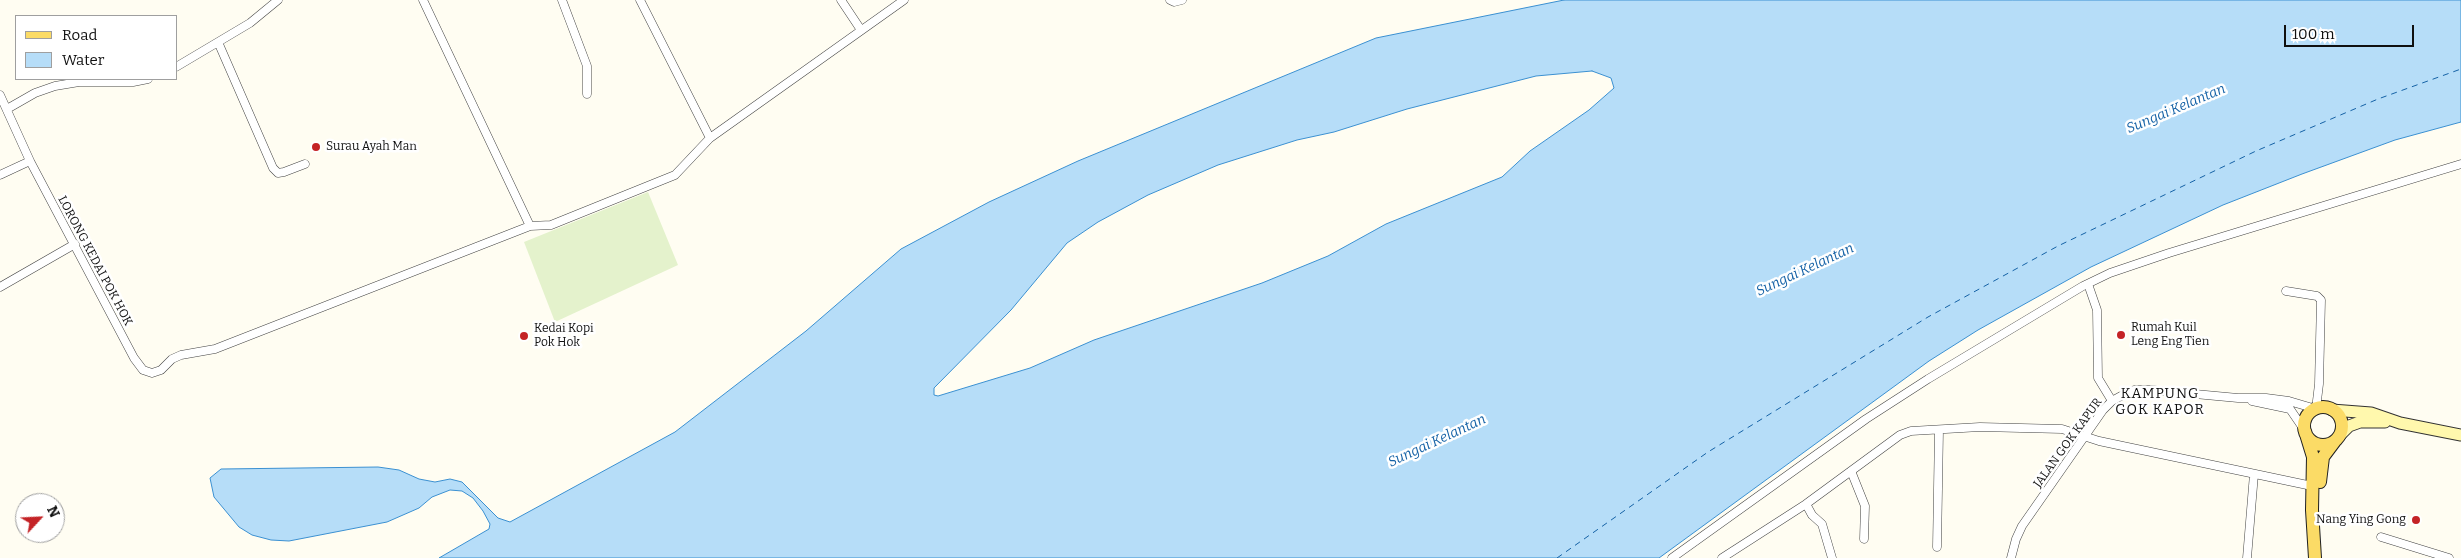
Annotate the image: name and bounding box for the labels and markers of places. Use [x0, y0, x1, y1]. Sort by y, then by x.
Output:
place label: Surau Ayah Man [326, 140, 417, 154]
marker: Surau Ayah Man [310, 141, 322, 153]
place label: Rumah Kuil Leng Eng Tien [2131, 321, 2209, 349]
place label: Kedai Kopi Pok Hok [534, 322, 594, 350]
marker: Rumah Kuil Leng Eng Tien [2115, 329, 2127, 341]
marker: Kedai Kopi Pok Hok [518, 330, 530, 342]
place label: Nang Ying Gong [2316, 513, 2406, 527]
marker: Nang Ying Gong [2410, 514, 2422, 526]

